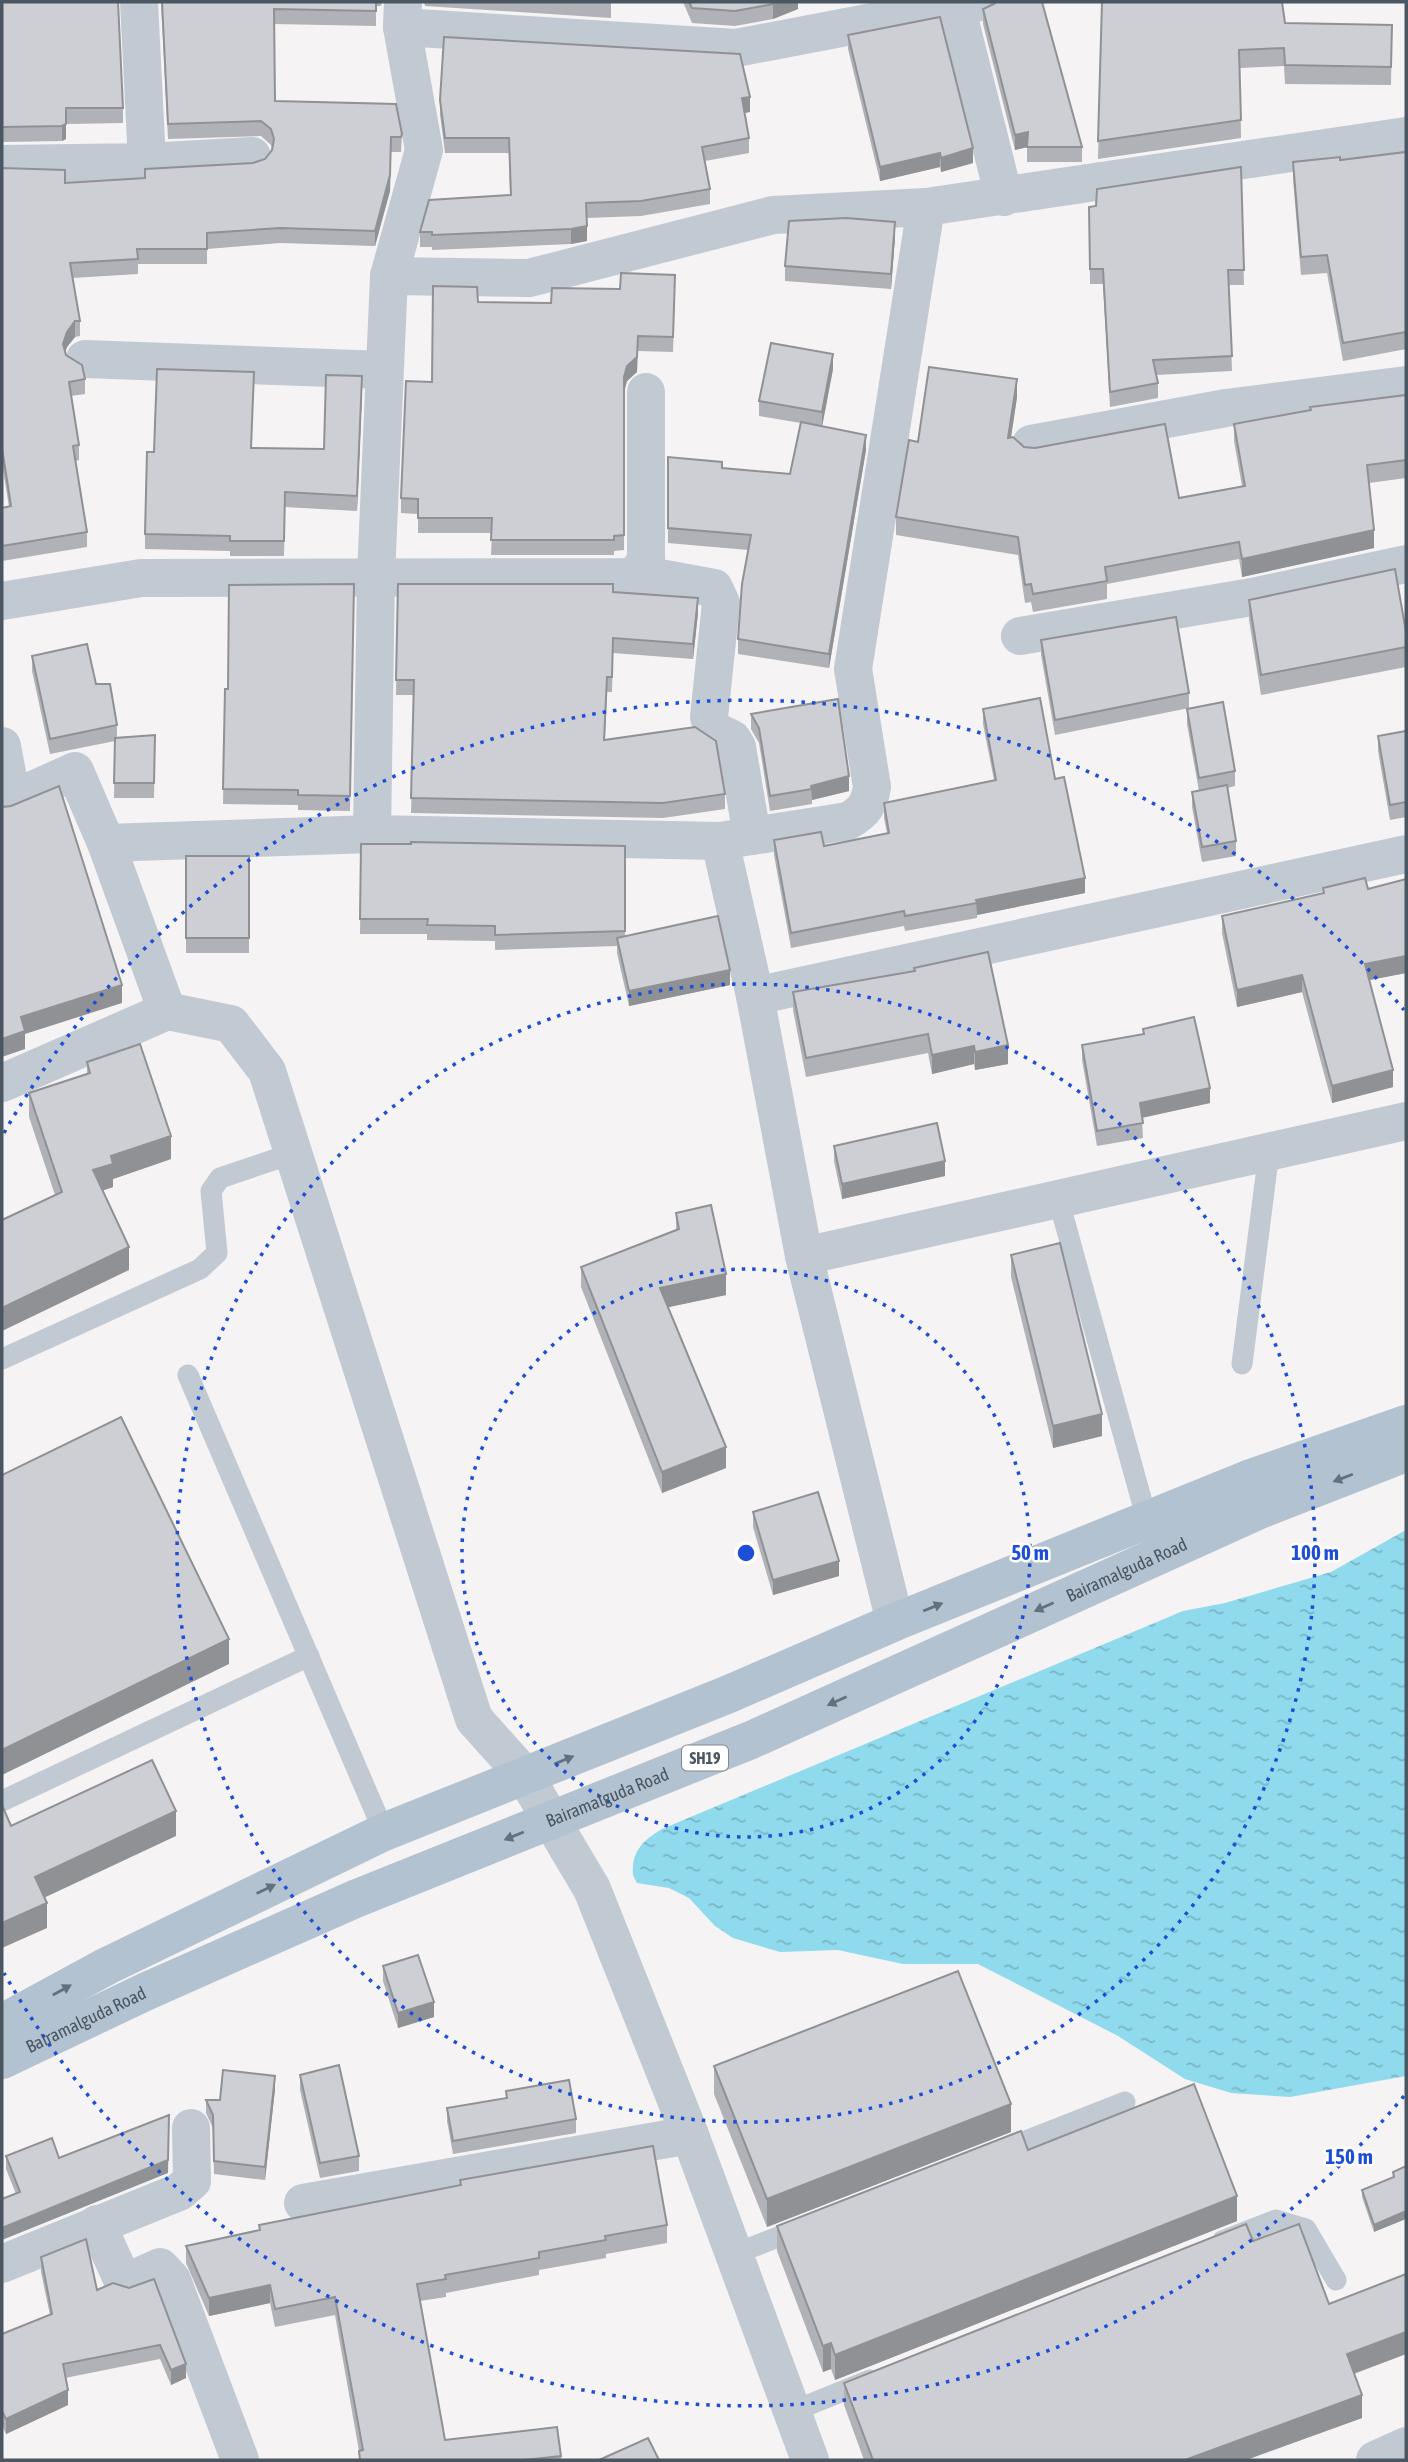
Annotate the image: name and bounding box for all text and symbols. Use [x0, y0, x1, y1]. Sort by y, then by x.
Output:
one-way arrow [1332, 1473, 1353, 1484]
street label: Bairamalguda Road [1063, 1533, 1190, 1606]
text: 50 m [1011, 1540, 1049, 1564]
text: 100 m [1291, 1540, 1339, 1564]
centre of rings [734, 1541, 758, 1565]
one-way arrow [1034, 1601, 1054, 1613]
one-way arrow [922, 1602, 943, 1613]
one-way arrow [827, 1695, 847, 1707]
road number: SH19 [682, 1746, 728, 1770]
one-way arrow [554, 1755, 575, 1766]
street label: Bairamalguda Road [543, 1763, 672, 1831]
one-way arrow [503, 1831, 524, 1842]
one-way arrow [256, 1884, 276, 1895]
street label: Bairamalguda Road [22, 1982, 149, 2057]
one-way arrow [52, 1984, 71, 1996]
text: 150 m [1325, 2144, 1373, 2168]

